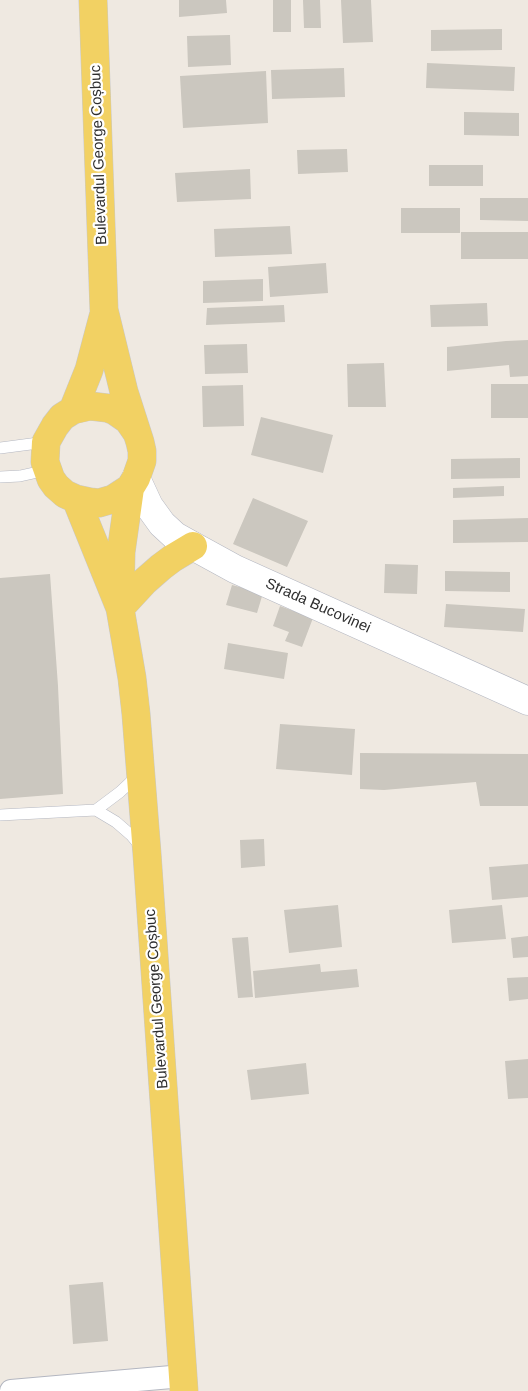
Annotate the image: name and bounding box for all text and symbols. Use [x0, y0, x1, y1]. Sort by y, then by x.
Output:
street label: Bulevardul George Coșbuc [87, 65, 111, 245]
street label: Strada Bucovinei [263, 575, 373, 637]
street label: Bulevardul George Coșbuc [142, 909, 172, 1089]

